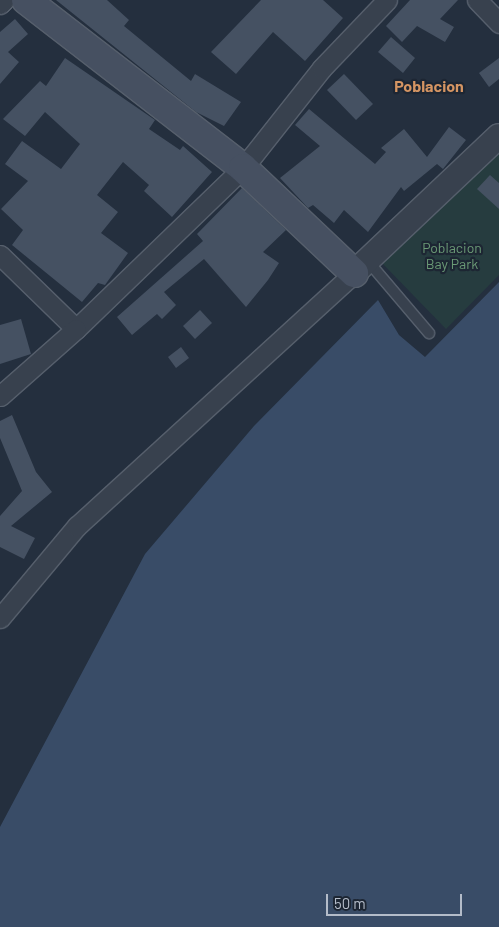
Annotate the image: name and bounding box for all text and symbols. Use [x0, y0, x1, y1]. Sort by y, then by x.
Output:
district label: Poblacion [394, 76, 464, 96]
park label: Poblacion Bay Park [422, 240, 482, 272]
scale bar [329, 884, 465, 916]
text: 50 m [334, 894, 366, 912]

